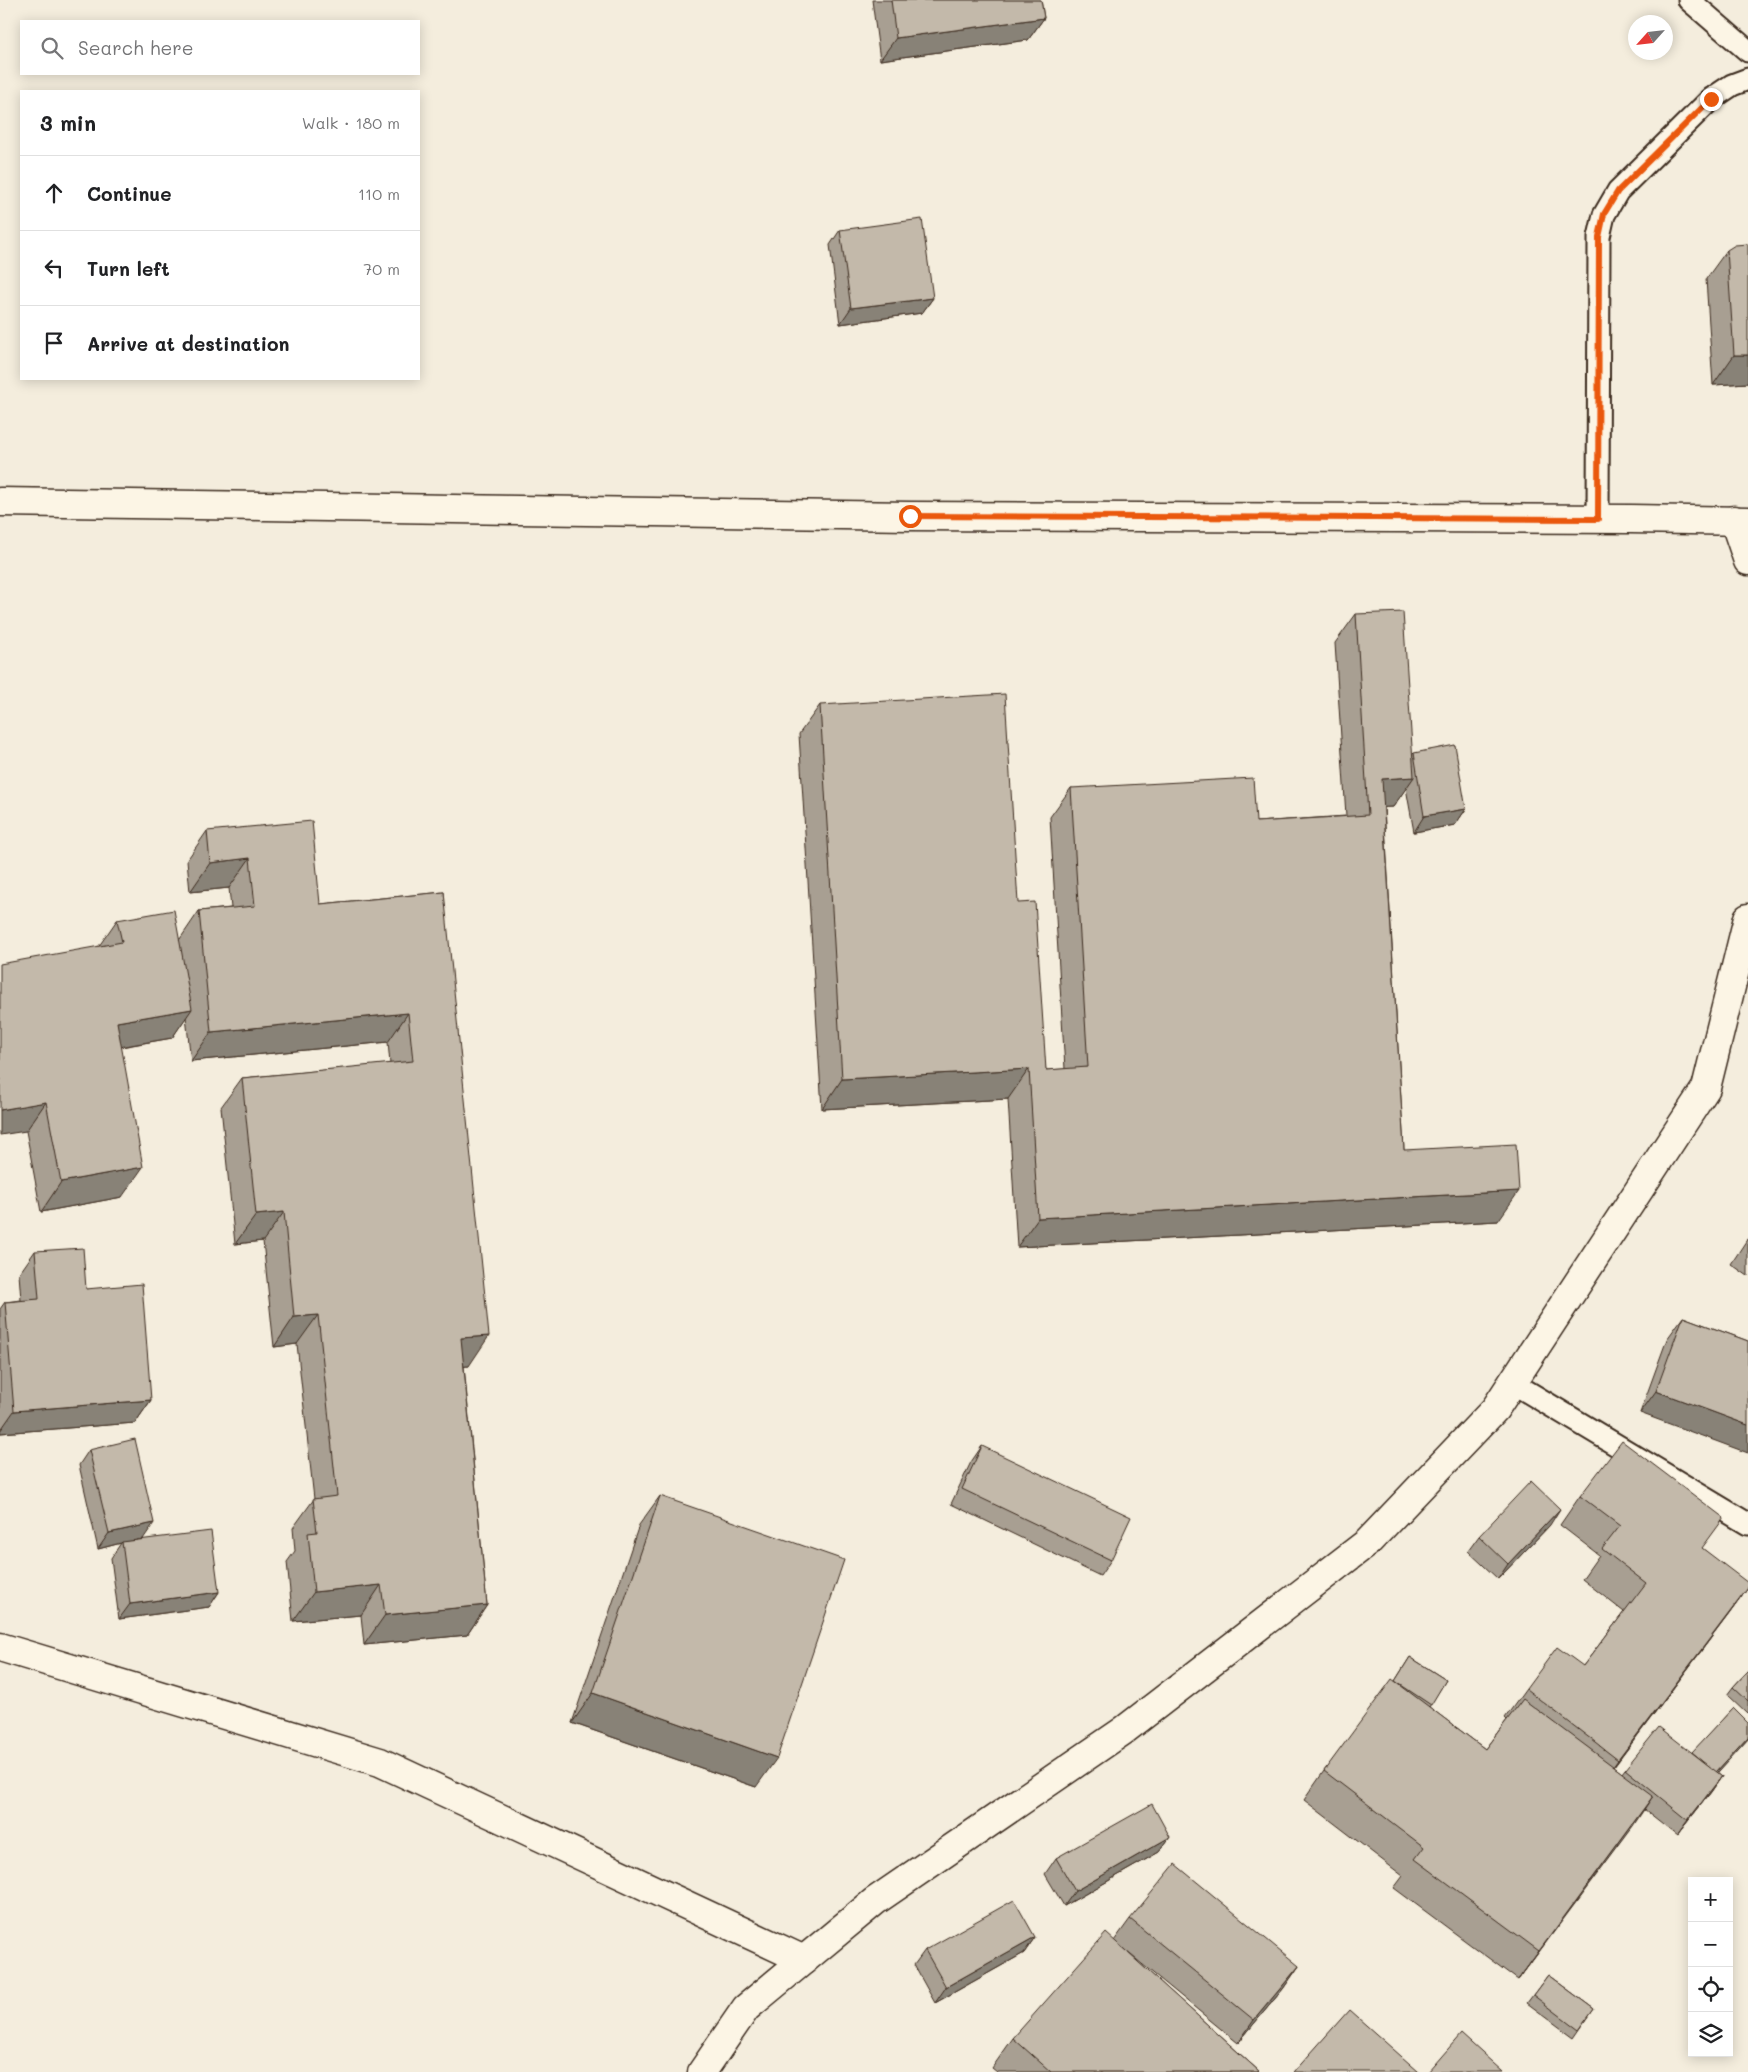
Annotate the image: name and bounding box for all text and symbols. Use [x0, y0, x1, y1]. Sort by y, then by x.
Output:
north arrow [1628, 15, 1673, 60]
search box [20, 20, 420, 75]
icon: search [38, 34, 66, 62]
text: Search here [78, 35, 194, 60]
route end [1700, 88, 1723, 111]
text: 3 min [40, 109, 96, 136]
text: Walk · 180 m [302, 112, 400, 133]
icon: ahead [40, 179, 68, 207]
text: Continue [87, 181, 172, 206]
text: 110 m [358, 183, 400, 204]
icon: left [40, 254, 68, 282]
text: Turn left [87, 256, 170, 281]
text: 70 m [363, 258, 400, 279]
icon: arrive [40, 329, 68, 357]
text: Arrive at destination [87, 331, 290, 356]
route start [899, 505, 922, 528]
map controls [1688, 1877, 1733, 2057]
button: + [1688, 1877, 1733, 1922]
button: − [1688, 1922, 1733, 1967]
button: locate [1688, 1967, 1733, 2012]
button: layers [1688, 2012, 1733, 2057]

